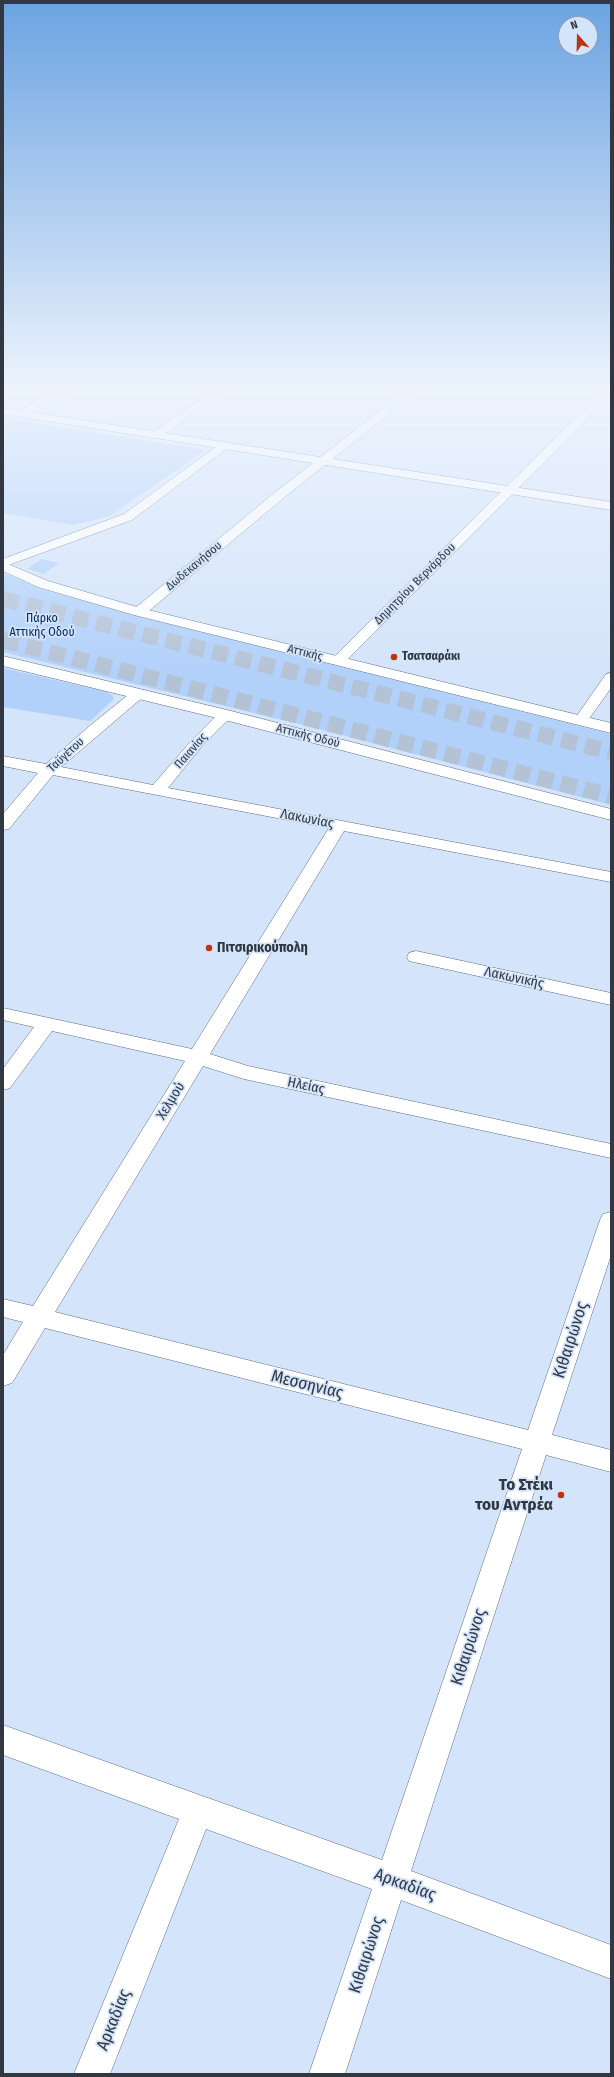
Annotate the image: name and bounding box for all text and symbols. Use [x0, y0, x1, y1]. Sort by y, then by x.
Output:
north arrow [558, 16, 598, 56]
text: N [569, 18, 579, 32]
street label: Δωδεκανήσου [163, 538, 225, 594]
street label: Δημητρίου Βερνάρδου [371, 540, 459, 628]
park label: Πάρκο Αττικής Οδού [9, 612, 75, 640]
street label: Αττικής [286, 642, 324, 664]
place label: Τσατσαράκι [402, 650, 460, 664]
marker: Τσατσαράκι [389, 652, 399, 662]
street label: Αττικής Οδού [275, 721, 341, 751]
street label: Παιανίας [172, 730, 210, 772]
street label: Ταϋγέτου [45, 735, 87, 775]
street label: Λακωνίας [279, 806, 335, 832]
place label: Πιτσιρικούπολη [217, 940, 308, 956]
marker: Πιτσιρικούπολη [204, 943, 214, 953]
street label: Λακωνικής [483, 963, 545, 993]
street label: Ηλείας [286, 1074, 326, 1098]
street label: Χελμού [153, 1079, 189, 1123]
street label: Κιθαιρώνος [549, 1299, 593, 1381]
street label: Μεσσηνίας [269, 1366, 345, 1404]
place label: Το Στέκι του Αντρέα [475, 1475, 553, 1515]
marker: Το Στέκι του Αντρέα [556, 1490, 566, 1500]
street label: Κιθαιρώνος [447, 1606, 491, 1688]
street label: Αρκαδίας [371, 1864, 439, 1906]
street label: Κιθαιρώνος [345, 1914, 389, 1996]
street label: Αρκαδίας [93, 1987, 135, 2053]

